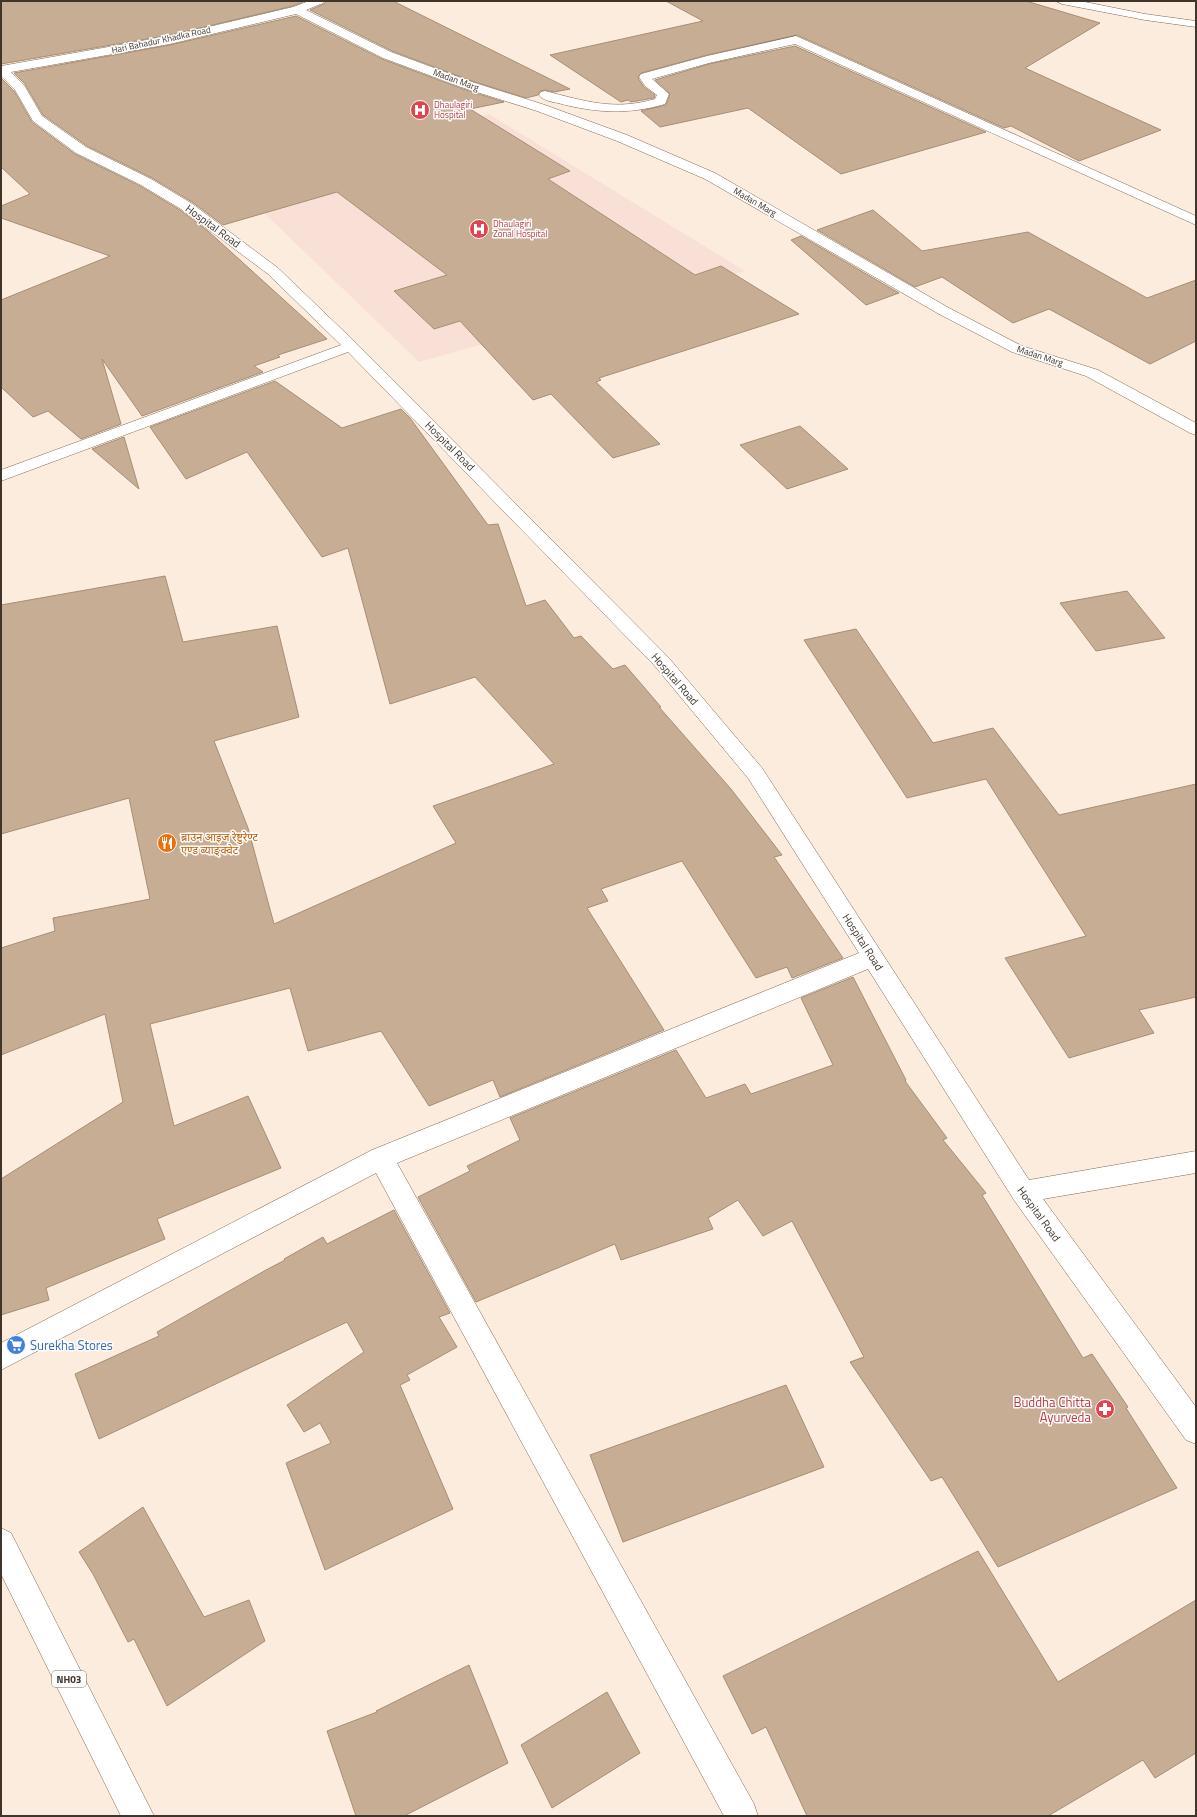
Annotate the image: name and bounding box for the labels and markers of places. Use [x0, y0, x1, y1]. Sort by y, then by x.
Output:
place label: Dhaulagiri Hospital [434, 98, 472, 121]
hospital icon: Dhaulagiri Hospital [409, 99, 431, 121]
place label: Dhaulagiri Zonal Hospital [493, 217, 547, 240]
hospital icon: Dhaulagiri Zonal Hospital [468, 218, 490, 240]
place label: ब्राउन आइज रेष्टुरेण्ट एण्ड ब्याङ्क्वेट [181, 829, 258, 858]
restaurant icon: ब्राउन आइज रेष्टुरेण्ट एण्ड ब्याङ्क्वेट [156, 832, 178, 854]
supermarket icon: Surekha Stores [5, 1334, 27, 1356]
place label: Surekha Stores [30, 1335, 113, 1355]
place label: Buddha Chitta Ayurveda [1013, 1392, 1091, 1427]
pharmacy icon: Buddha Chitta Ayurveda [1094, 1398, 1116, 1420]

